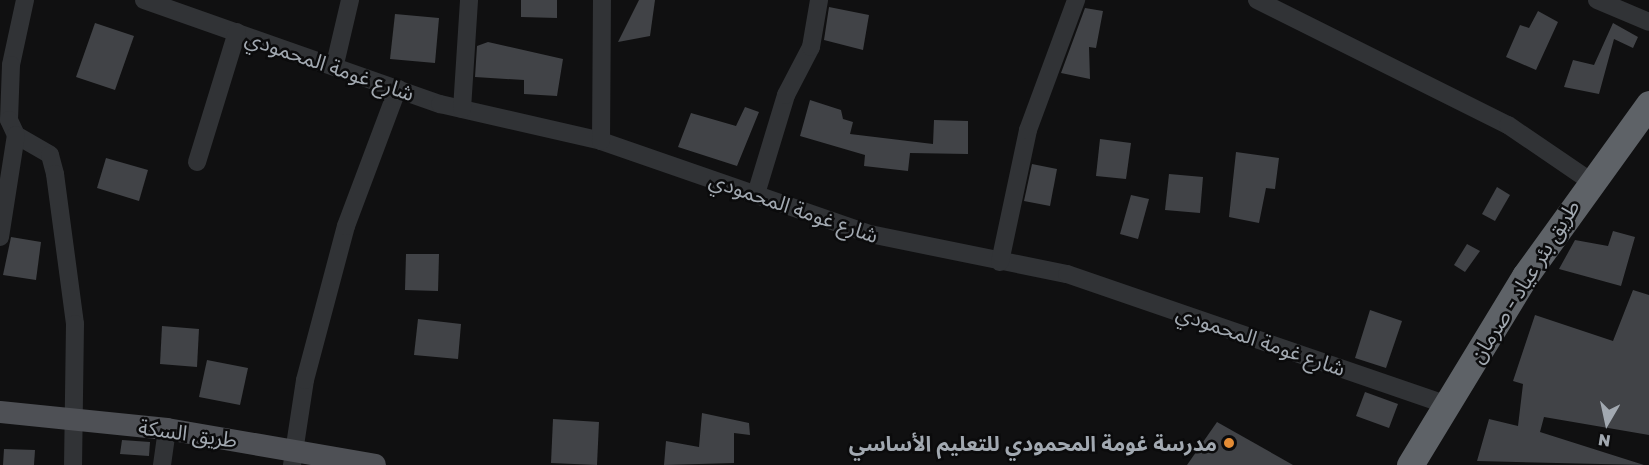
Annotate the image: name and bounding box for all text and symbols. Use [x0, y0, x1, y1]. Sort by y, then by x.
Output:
street label: شارع غومة المحمودي [242, 24, 418, 106]
street label: شارع غومة المحمودي [706, 166, 882, 248]
street label: طريق بئر عياد - صرمان [1464, 195, 1584, 367]
street label: شارع غومة المحمودي [1173, 299, 1349, 381]
north arrow [1577, 393, 1637, 453]
street label: طريق السكة [137, 414, 239, 452]
place label: مدرسة غومة المحمودي للتعليم الأساسي [849, 430, 1217, 456]
text: N [1597, 430, 1612, 452]
marker: مدرسة غومة المحمودي للتعليم الأساسي [1222, 436, 1236, 450]

